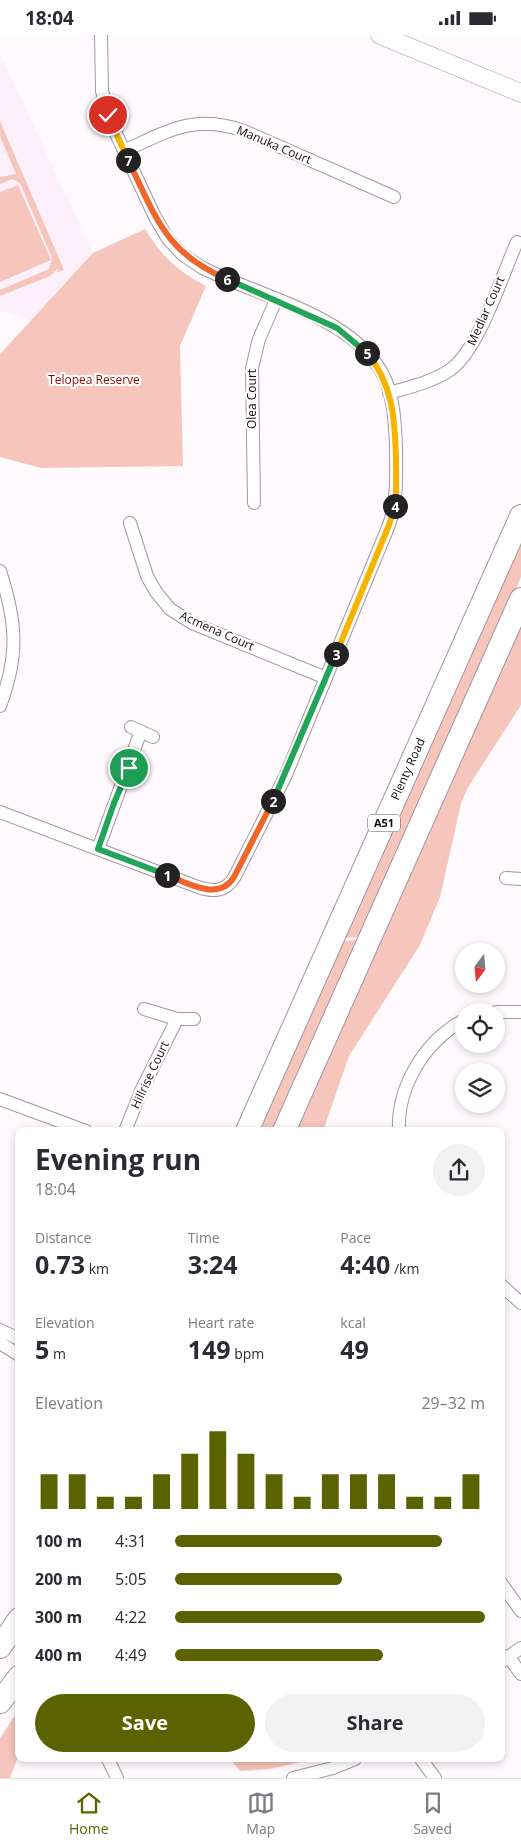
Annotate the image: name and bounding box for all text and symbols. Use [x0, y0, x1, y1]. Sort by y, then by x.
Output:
text: 18:04 [25, 5, 74, 31]
pin [87, 94, 129, 136]
icon: check [94, 101, 122, 129]
street label: Manuka Court [234, 121, 314, 168]
pin: 7 [116, 147, 140, 173]
text: 7 [124, 151, 133, 170]
pin: 6 [214, 267, 240, 291]
text: 6 [223, 270, 232, 289]
street label: Medlar Court [463, 274, 508, 348]
pin: 5 [354, 341, 380, 365]
text: 5 [363, 344, 372, 363]
street label: Olea Court [243, 369, 260, 429]
park label: Telopea Reserve [48, 371, 140, 388]
pin: 4 [382, 493, 408, 519]
text: 4 [391, 497, 400, 516]
street label: Acmena Court [177, 607, 257, 655]
pin: 3 [324, 641, 348, 667]
text: 3 [332, 645, 341, 664]
street label: Plenty Road [386, 735, 429, 803]
pin [108, 747, 150, 789]
icon: arrive [115, 754, 143, 782]
pin: 2 [260, 789, 286, 813]
text: 2 [269, 792, 278, 811]
road number: A51 [368, 815, 400, 831]
pin: 1 [154, 863, 180, 887]
text: 1 [163, 866, 172, 885]
north arrow [455, 943, 505, 993]
map controls [455, 943, 505, 1113]
button: locate [455, 1003, 505, 1053]
street label: Hillrise Court [126, 1038, 173, 1111]
button: layers [455, 1063, 505, 1113]
text: Evening run [35, 1140, 201, 1178]
button: share [433, 1144, 485, 1196]
text: 18:04 [35, 1178, 76, 1200]
text: Distance [35, 1228, 91, 1247]
text: Time [188, 1228, 220, 1247]
text: Pace [340, 1228, 371, 1247]
text: 0.73 [35, 1247, 85, 1281]
text: 3:24 [188, 1247, 238, 1281]
text: 4:40 [340, 1247, 390, 1281]
text: km [85, 1259, 109, 1278]
text: /km [390, 1259, 419, 1278]
text: Elevation [35, 1313, 94, 1332]
text: Heart rate [188, 1313, 254, 1332]
text: kcal [340, 1313, 366, 1332]
text: 5 [35, 1332, 49, 1366]
text: 149 [188, 1332, 231, 1366]
text: 49 [340, 1332, 369, 1366]
text: m [49, 1344, 66, 1363]
text: bpm [231, 1344, 264, 1363]
text: Elevation [35, 1392, 103, 1414]
text: 29–32 m [421, 1392, 485, 1414]
text: 100 m [35, 1530, 82, 1552]
text: 4:31 [115, 1530, 147, 1552]
text: 200 m [35, 1568, 82, 1590]
text: 5:05 [115, 1568, 147, 1590]
text: 300 m [35, 1606, 82, 1628]
text: 4:22 [115, 1606, 147, 1628]
text: 400 m [35, 1644, 82, 1666]
text: 4:49 [115, 1644, 147, 1666]
button: Save [35, 1694, 255, 1752]
button: Share [265, 1694, 485, 1752]
tab: Home [69, 1789, 109, 1838]
tab: Map [246, 1789, 275, 1838]
tab: Saved [413, 1789, 452, 1838]

